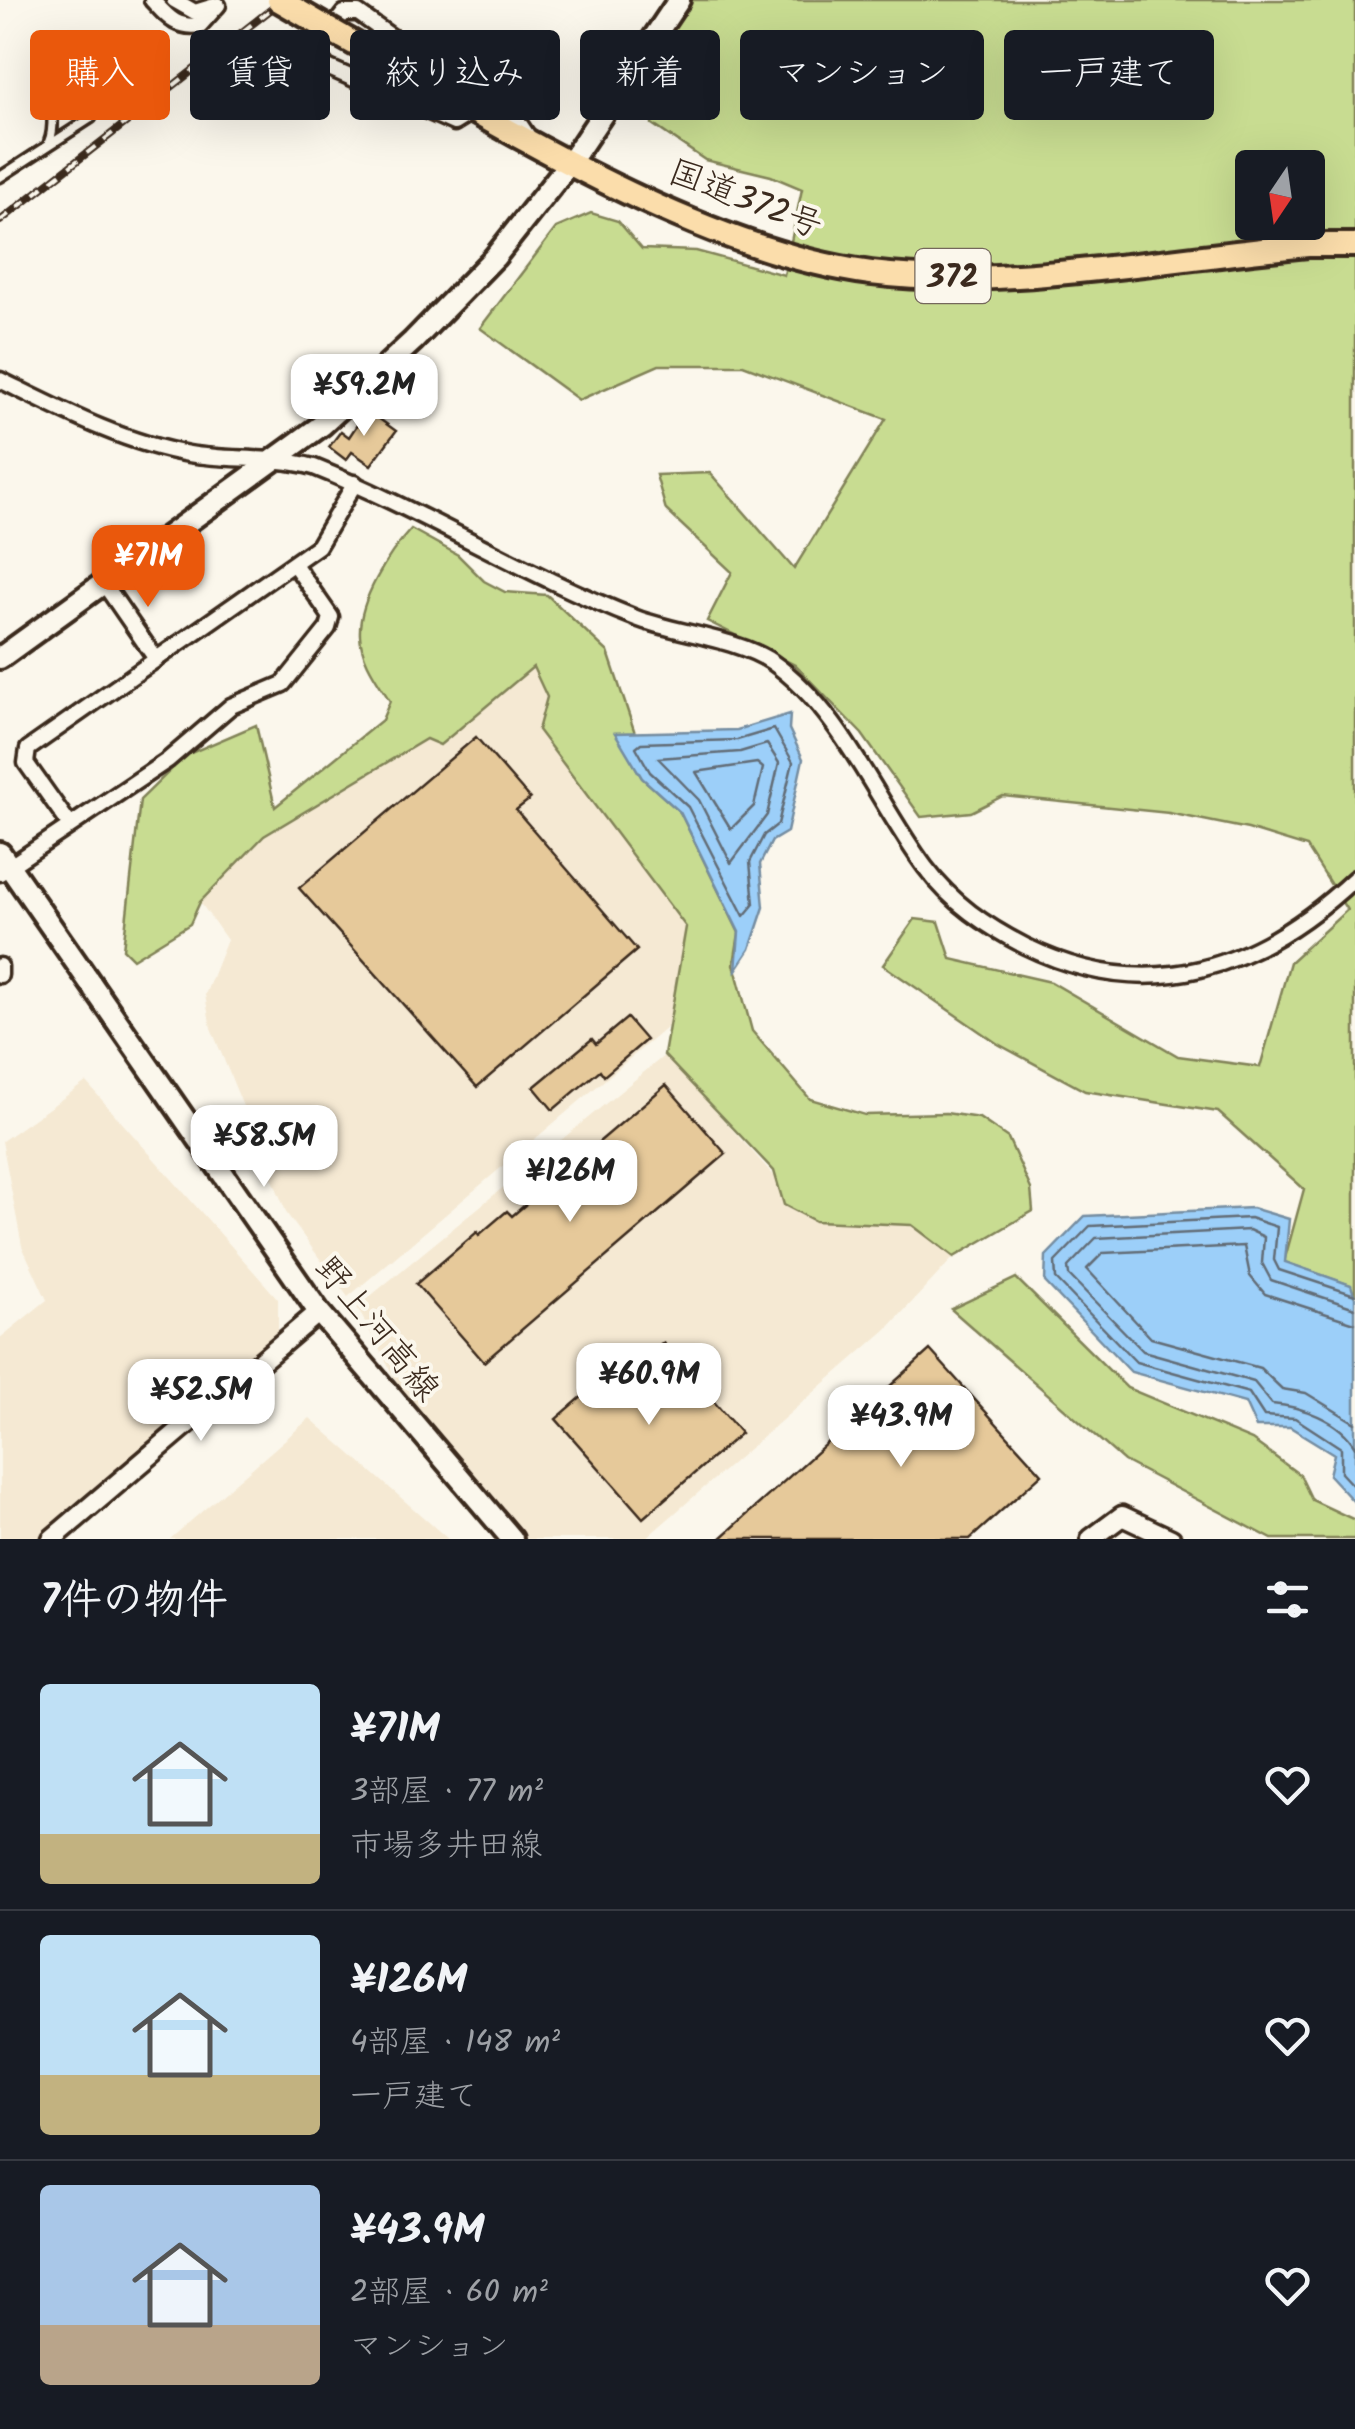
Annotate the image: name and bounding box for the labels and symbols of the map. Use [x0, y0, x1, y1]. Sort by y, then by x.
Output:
street label: 国道372号 [660, 146, 830, 256]
north arrow [1235, 150, 1325, 240]
road number: 372 [916, 249, 990, 303]
pin: ¥59.2M [283, 354, 445, 439]
pin: ¥71M [89, 525, 207, 610]
pin: ¥58.5M [183, 1105, 345, 1190]
pin: ¥126M [500, 1140, 640, 1225]
street label: 野上河高線 [299, 1244, 452, 1416]
pin: ¥60.9M [568, 1343, 730, 1428]
pin: ¥52.5M [120, 1359, 282, 1444]
pin: ¥43.9M [820, 1385, 982, 1470]

